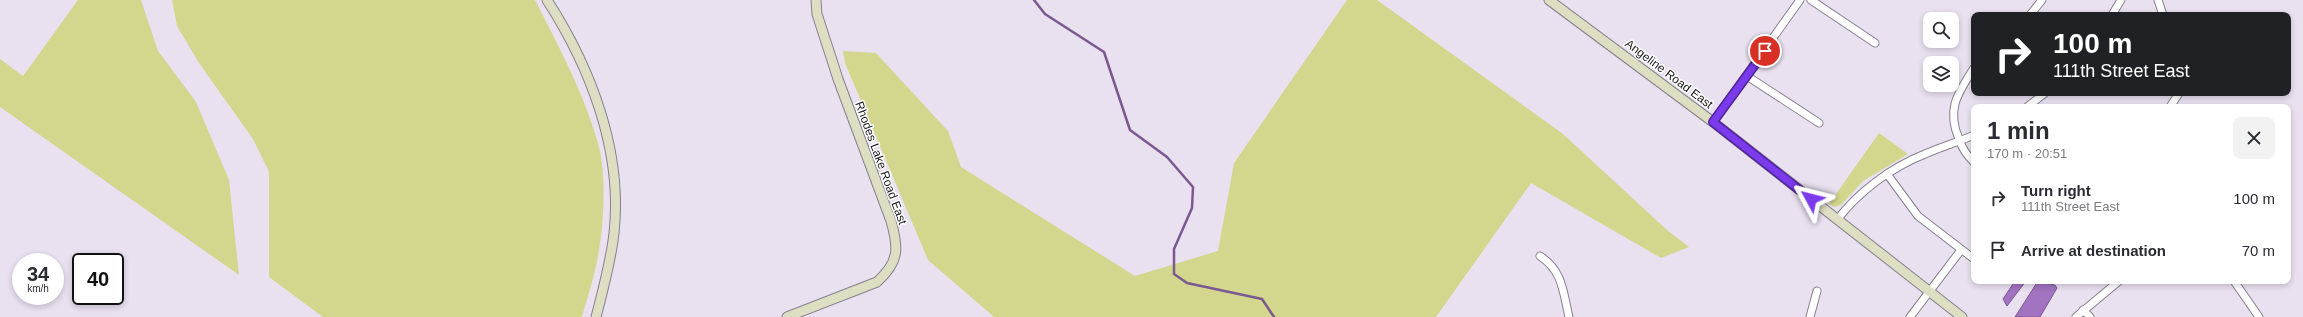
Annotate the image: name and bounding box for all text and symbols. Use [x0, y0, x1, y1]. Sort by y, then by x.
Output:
map controls [1923, 12, 1959, 92]
button: search [1923, 12, 1959, 48]
icon: right [1987, 28, 2039, 80]
text: 100 m [2053, 28, 2132, 59]
pin [1748, 34, 1782, 68]
street label: Angeline Road East [1622, 36, 1716, 112]
icon: arrive [1754, 40, 1776, 62]
button: layers [1923, 56, 1959, 92]
text: 111th Street East [2053, 61, 2189, 81]
street label: Rhodes Lake Road East [852, 99, 910, 227]
text: 1 min [1987, 117, 2050, 144]
button: close [2233, 117, 2275, 159]
text: 170 m · 20:51 [1987, 146, 2067, 161]
position arrow [1790, 178, 1832, 220]
text: Turn right [2021, 182, 2091, 199]
icon: right [1987, 187, 2009, 209]
text: 100 m [2233, 190, 2275, 207]
text: 111th Street East [2021, 199, 2120, 214]
icon: arrive [1987, 239, 2009, 261]
text: Arrive at destination [2021, 242, 2166, 259]
text: 70 m [2242, 242, 2275, 259]
speed limit sign: 40 [72, 253, 124, 305]
text: 34 [27, 263, 49, 285]
text: km/h [27, 283, 49, 294]

